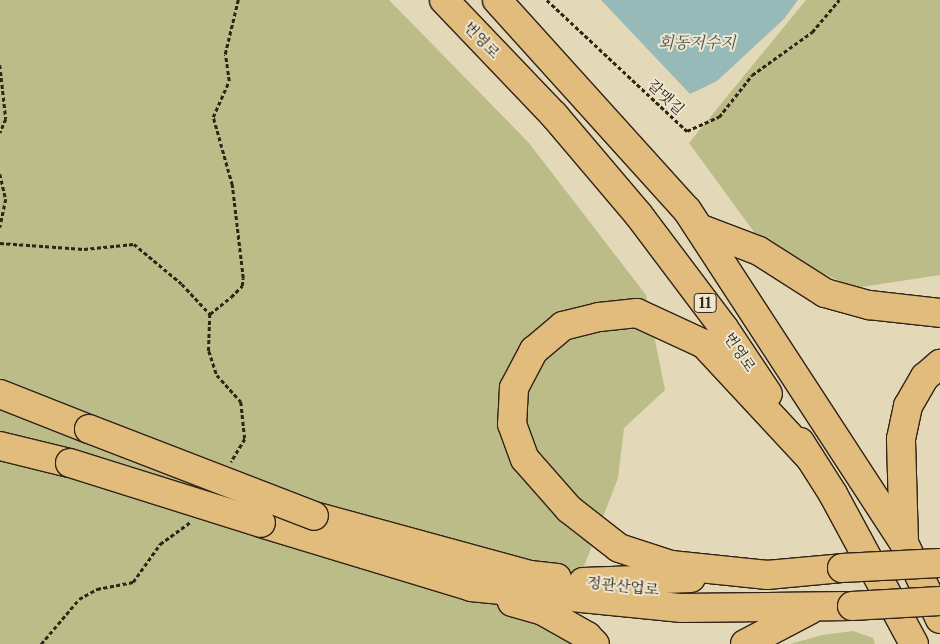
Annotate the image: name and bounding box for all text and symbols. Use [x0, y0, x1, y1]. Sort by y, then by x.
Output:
street label: 번영로 [460, 18, 504, 62]
water label: 회동저수지 [658, 32, 736, 52]
street label: 갈맷길 [644, 76, 688, 118]
road number: 11 [692, 292, 718, 314]
street label: 번영로 [720, 329, 760, 375]
street label: 정관산업로 [586, 573, 660, 599]

